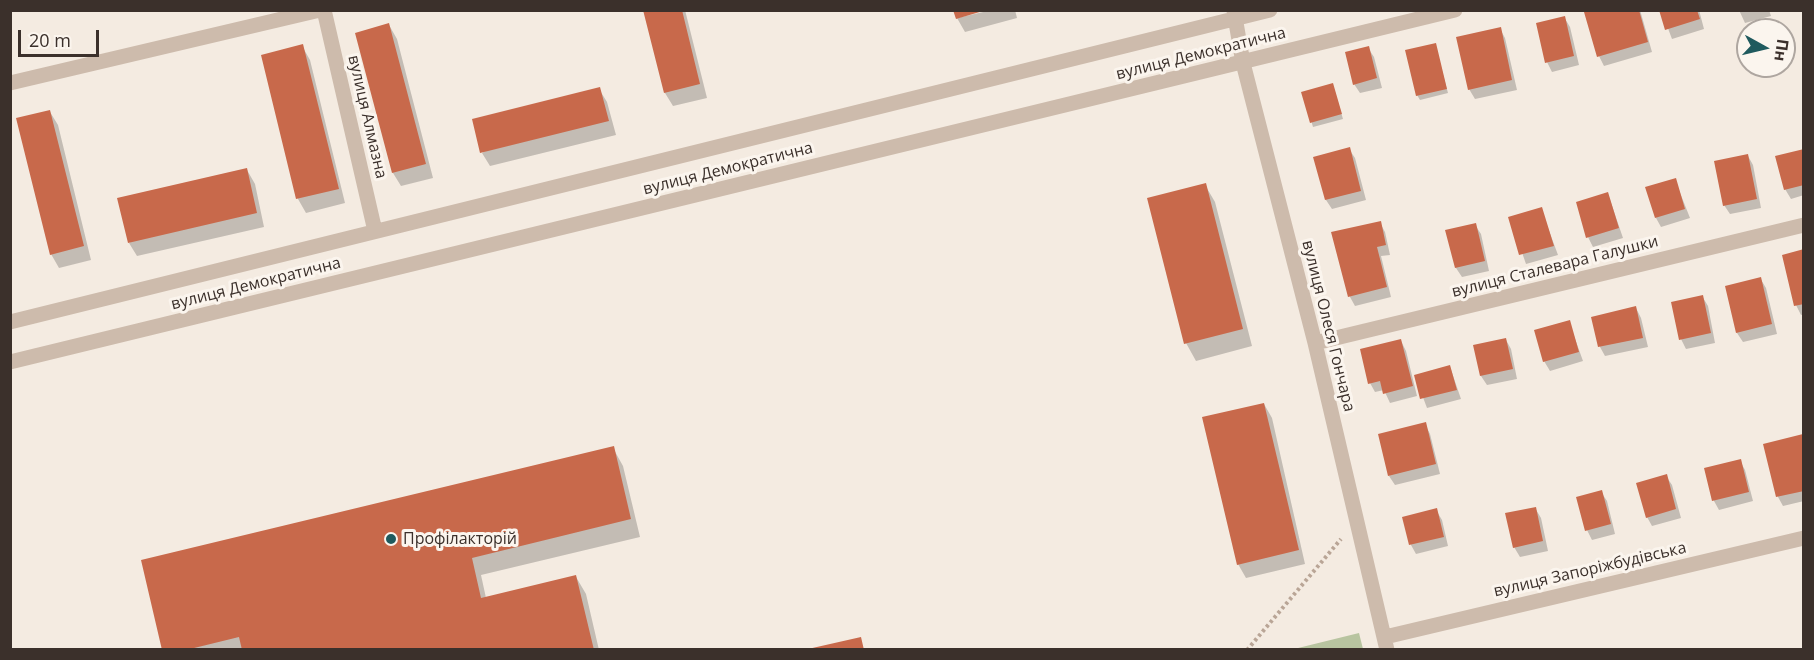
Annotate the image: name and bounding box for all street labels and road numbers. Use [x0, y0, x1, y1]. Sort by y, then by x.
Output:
street label: вулиця Демократична [1114, 24, 1288, 84]
street label: вулиця Алмазна [343, 53, 391, 181]
street label: вулиця Демократична [641, 139, 815, 199]
street label: вулиця Сталевара Галушки [1450, 232, 1660, 302]
street label: вулиця Олеся Гончара [1297, 238, 1359, 414]
street label: вулиця Демократична [169, 254, 343, 314]
street label: вулиця Запоріжбудівська [1492, 538, 1688, 602]

